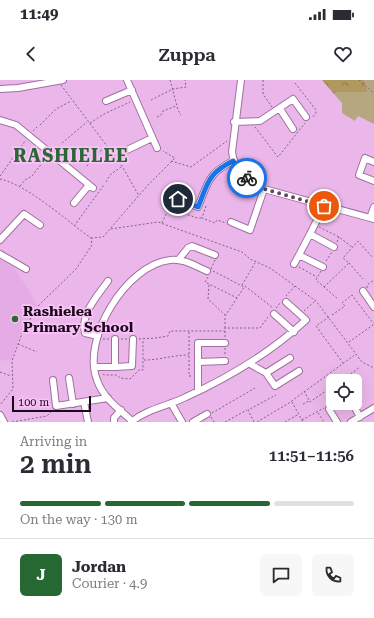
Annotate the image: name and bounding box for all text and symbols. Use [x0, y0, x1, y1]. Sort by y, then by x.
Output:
text: 11:49 [20, 5, 58, 23]
icon: back [20, 43, 42, 65]
icon: heart [332, 43, 354, 65]
text: Zuppa [158, 44, 216, 65]
district label: RASHIELEE [13, 145, 129, 166]
courier [227, 158, 267, 198]
icon: bike [236, 167, 258, 189]
pin [161, 182, 195, 216]
icon: home [167, 188, 189, 210]
pin [307, 189, 341, 223]
icon: bag [313, 195, 335, 217]
place label: Rashielea Primary School [23, 303, 134, 335]
marker: Rashielea Primary School [10, 314, 20, 324]
map controls [326, 374, 362, 410]
button: locate [326, 374, 362, 410]
scale bar [12, 394, 91, 413]
text: 100 m [18, 396, 49, 409]
text: Arriving in [20, 434, 87, 449]
text: 11:51–11:56 [269, 447, 354, 465]
text: 2 min [20, 449, 92, 479]
text: On the way · 130 m [20, 512, 137, 527]
button: chat [260, 554, 302, 596]
button: phone [312, 554, 354, 596]
text: Jordan [72, 558, 126, 576]
text: J [36, 566, 46, 584]
text: Courier · 4.9 [72, 576, 147, 591]

